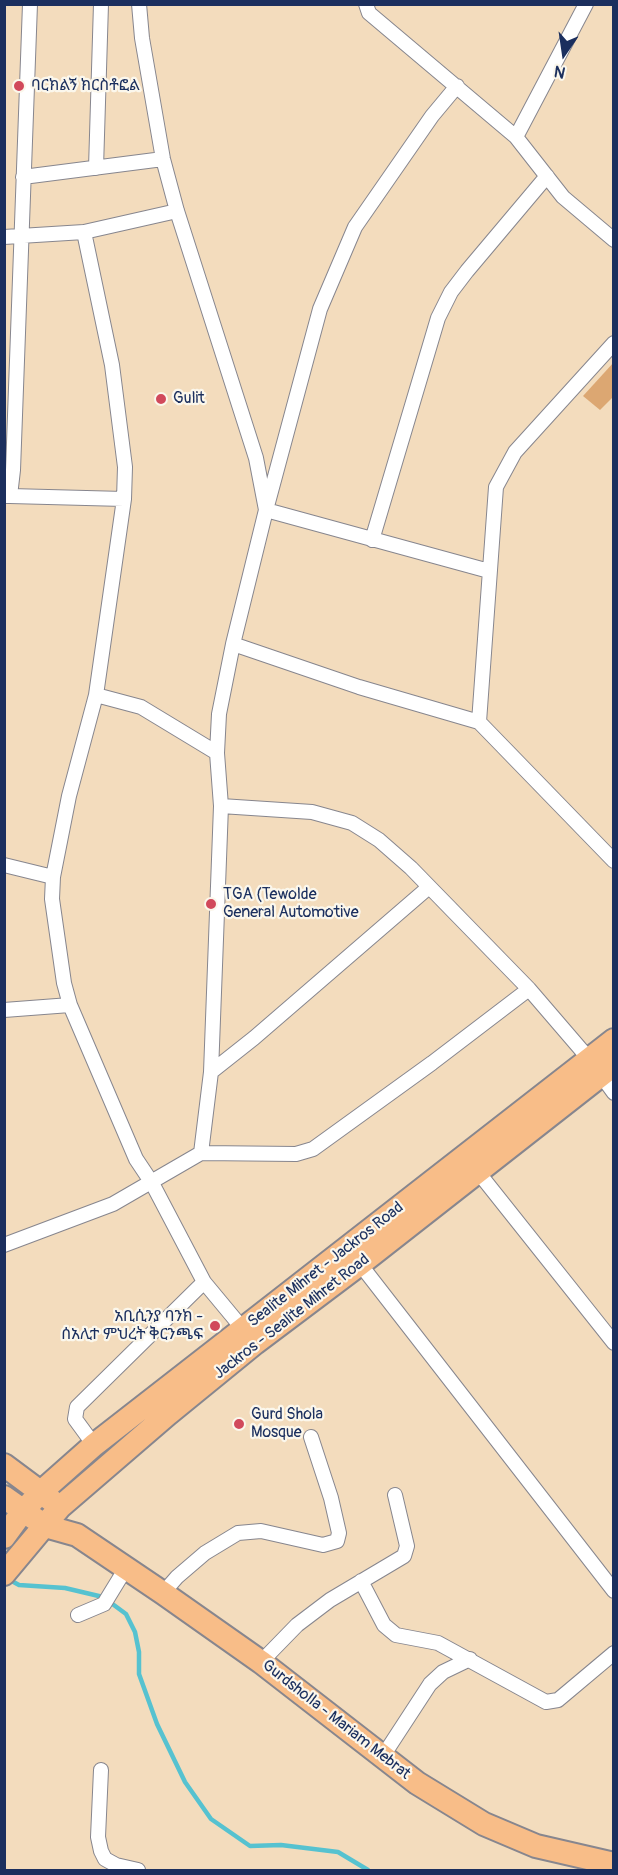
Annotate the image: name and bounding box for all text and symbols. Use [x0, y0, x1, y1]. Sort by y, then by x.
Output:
north arrow [534, 24, 594, 84]
text: N [552, 61, 567, 83]
place label: ባርክልኝ ክርስቶፎል [31, 76, 140, 96]
marker: ባርክልኝ ክርስቶፎል [12, 79, 26, 93]
place label: Gulit [173, 389, 205, 409]
marker: Gulit [154, 392, 168, 406]
place label: TGA (Tewolde General Automotive [223, 885, 359, 923]
marker: TGA (Tewolde General Automotive [204, 897, 218, 911]
street label: Sealite Mihret - Jackros Road [244, 1198, 408, 1332]
street label: Jackros - Sealite Mihret Road [210, 1250, 374, 1384]
place label: አቢሲንያ ባንክ - ሰአሊተ ምህረት ቅርንጫፍ [61, 1307, 203, 1345]
marker: አቢሲንያ ባንክ - ሰአሊተ ምህረት ቅርንጫፍ [208, 1319, 222, 1333]
place label: Gurd Shola Mosque [251, 1405, 323, 1443]
marker: Gurd Shola Mosque [232, 1417, 246, 1431]
street label: Gurdsholla - Mariam Mebrat [258, 1656, 414, 1784]

